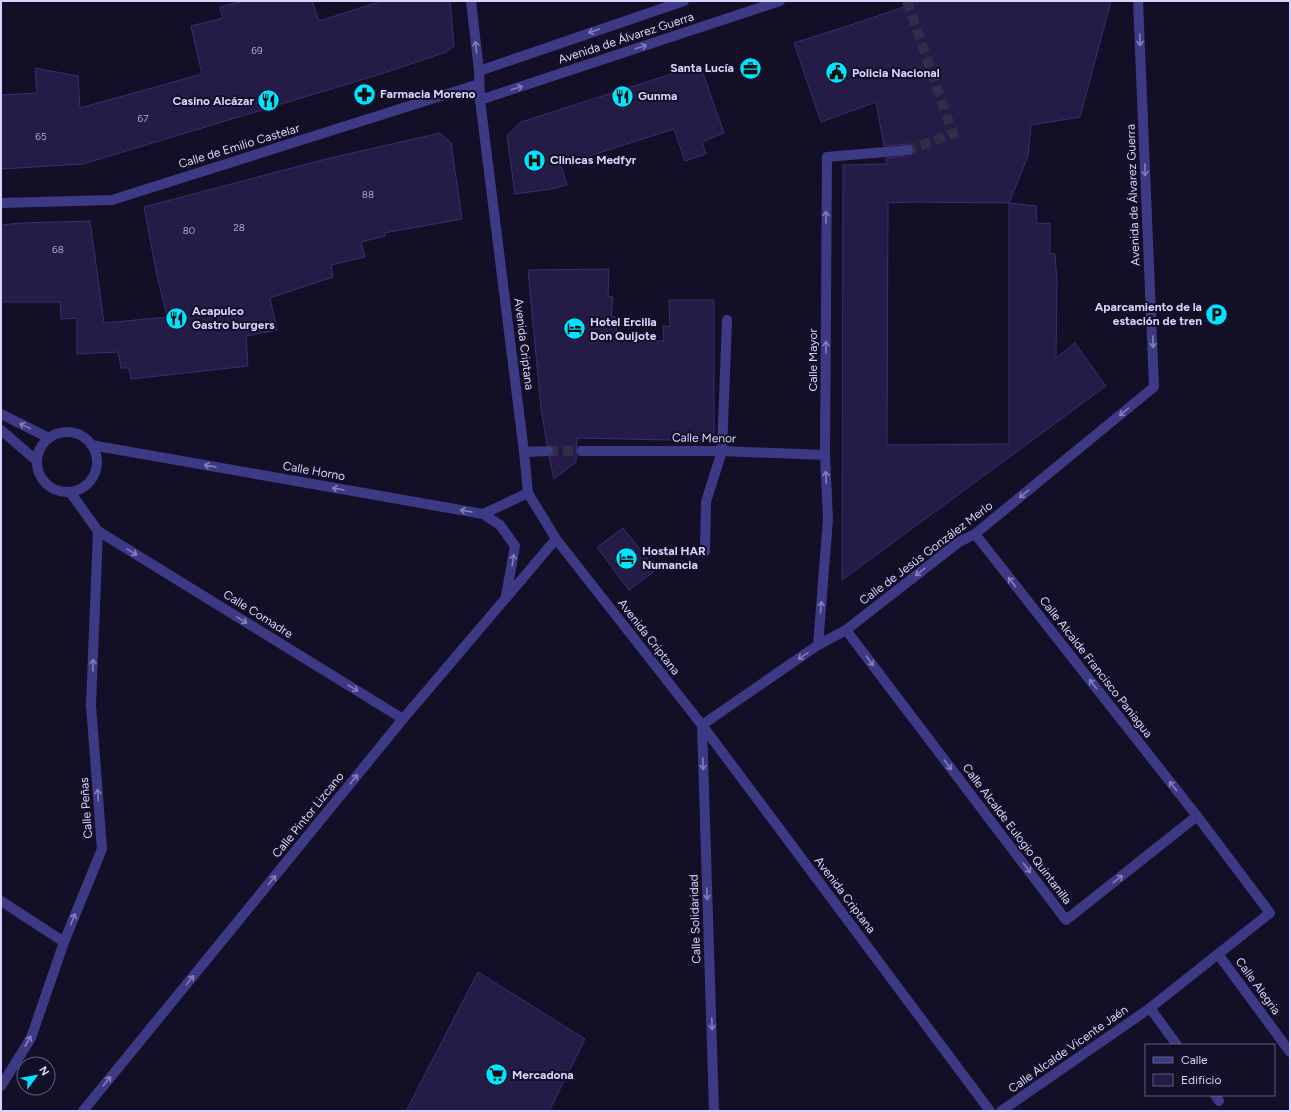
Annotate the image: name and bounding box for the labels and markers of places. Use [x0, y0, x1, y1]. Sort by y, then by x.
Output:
office icon: Santa Lucía [737, 55, 763, 81]
public building icon: Policia Nacional [824, 60, 850, 86]
place label: Santa Lucía [670, 61, 734, 75]
place label: Policia Nacional [852, 66, 940, 80]
pharmacy icon: Farmacia Moreno [351, 81, 377, 107]
restaurant icon: Gunma [609, 83, 635, 109]
place label: Farmacia Moreno [380, 87, 476, 101]
restaurant icon: Casino Alcázar [256, 88, 282, 114]
place label: Gunma [638, 89, 677, 103]
place label: Casino Alcázar [172, 94, 254, 108]
hospital icon: Clinicas Medfyr [522, 147, 548, 173]
place label: Clinicas Medfyr [550, 153, 637, 167]
place label: Aparcamiento de la estación de tren [1095, 300, 1202, 328]
parking icon: Aparcamiento de la estación de tren [1204, 301, 1230, 327]
place label: Acapulco Gastro burgers [192, 304, 275, 332]
restaurant icon: Acapulco Gastro burgers [163, 305, 189, 331]
place label: Hotel Ercilla Don Quijote [590, 315, 657, 343]
hotel icon: Hotel Ercilla Don Quijote [562, 316, 588, 342]
place label: Hostal HAR Numancia [642, 544, 706, 572]
hotel icon: Hostal HAR Numancia [613, 545, 639, 571]
supermarket icon: Mercadona [483, 1062, 509, 1088]
place label: Mercadona [512, 1068, 574, 1082]

